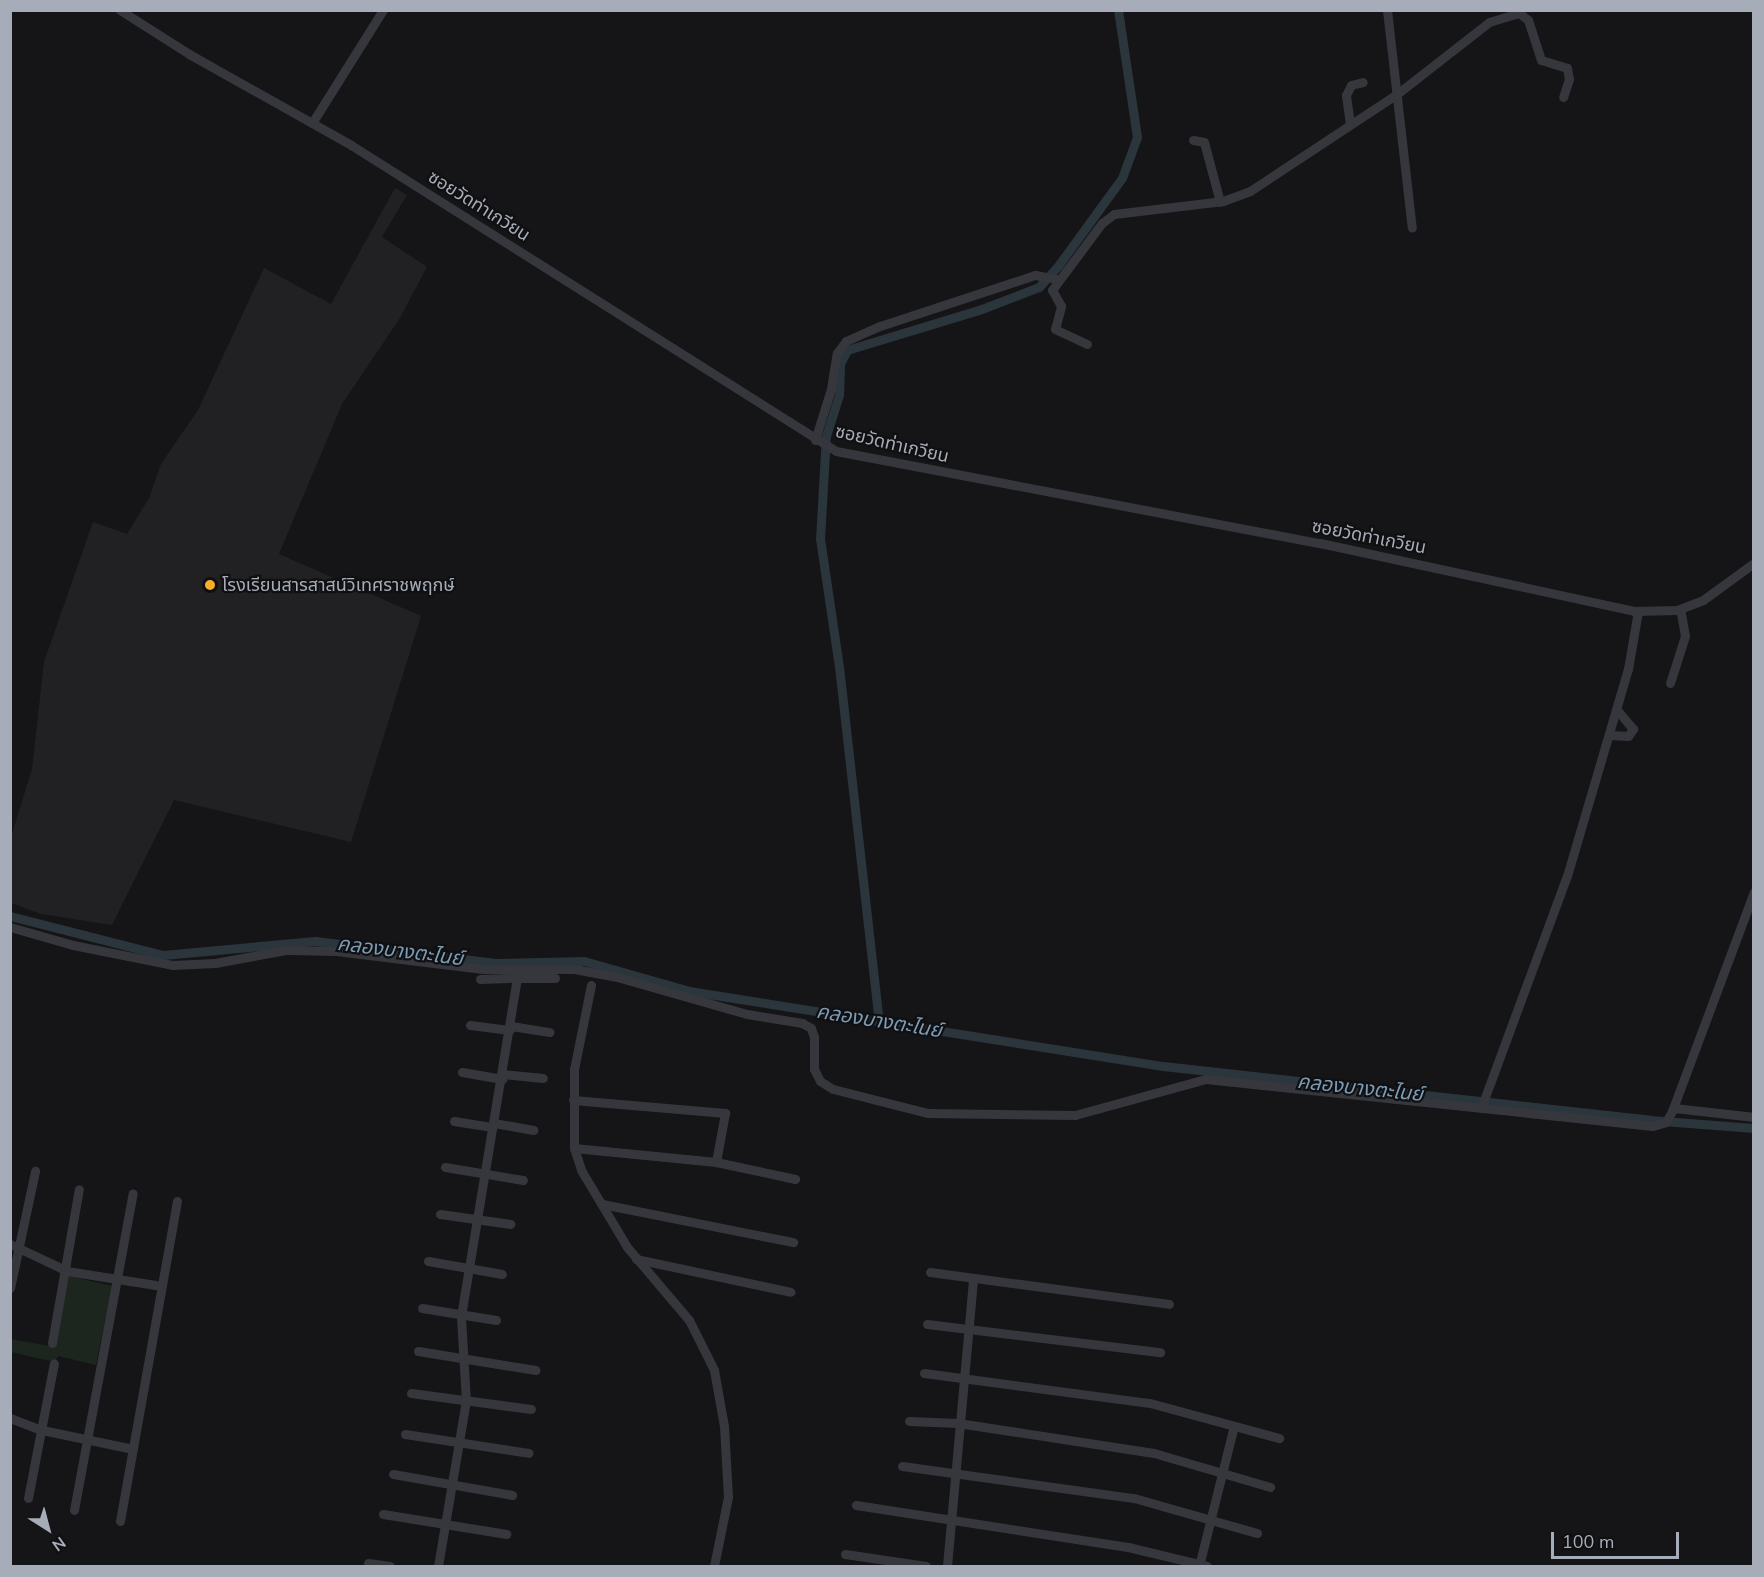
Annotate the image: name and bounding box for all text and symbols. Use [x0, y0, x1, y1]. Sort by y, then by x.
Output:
street label: ซอยวัดท่าเกวียน [424, 166, 534, 246]
street label: ซอยวัดท่าเกวียน [833, 420, 951, 468]
street label: ซอยวัดท่าเกวียน [1310, 515, 1428, 559]
place label: โรงเรียนสารสาสน์วิเทศราชพฤกษ์ [222, 574, 455, 596]
marker: โรงเรียนสารสาสน์วิเทศราชพฤกษ์ [203, 578, 217, 592]
water label: คลองบางตะไนย์ [336, 931, 464, 971]
water label: คลองบางตะไนย์ [815, 999, 943, 1043]
water label: คลองบางตะไนย์ [1296, 1069, 1424, 1107]
north arrow [18, 1499, 78, 1559]
scale bar [1554, 1520, 1682, 1558]
text: 100 m [1562, 1530, 1614, 1554]
text: N [47, 1531, 70, 1556]

